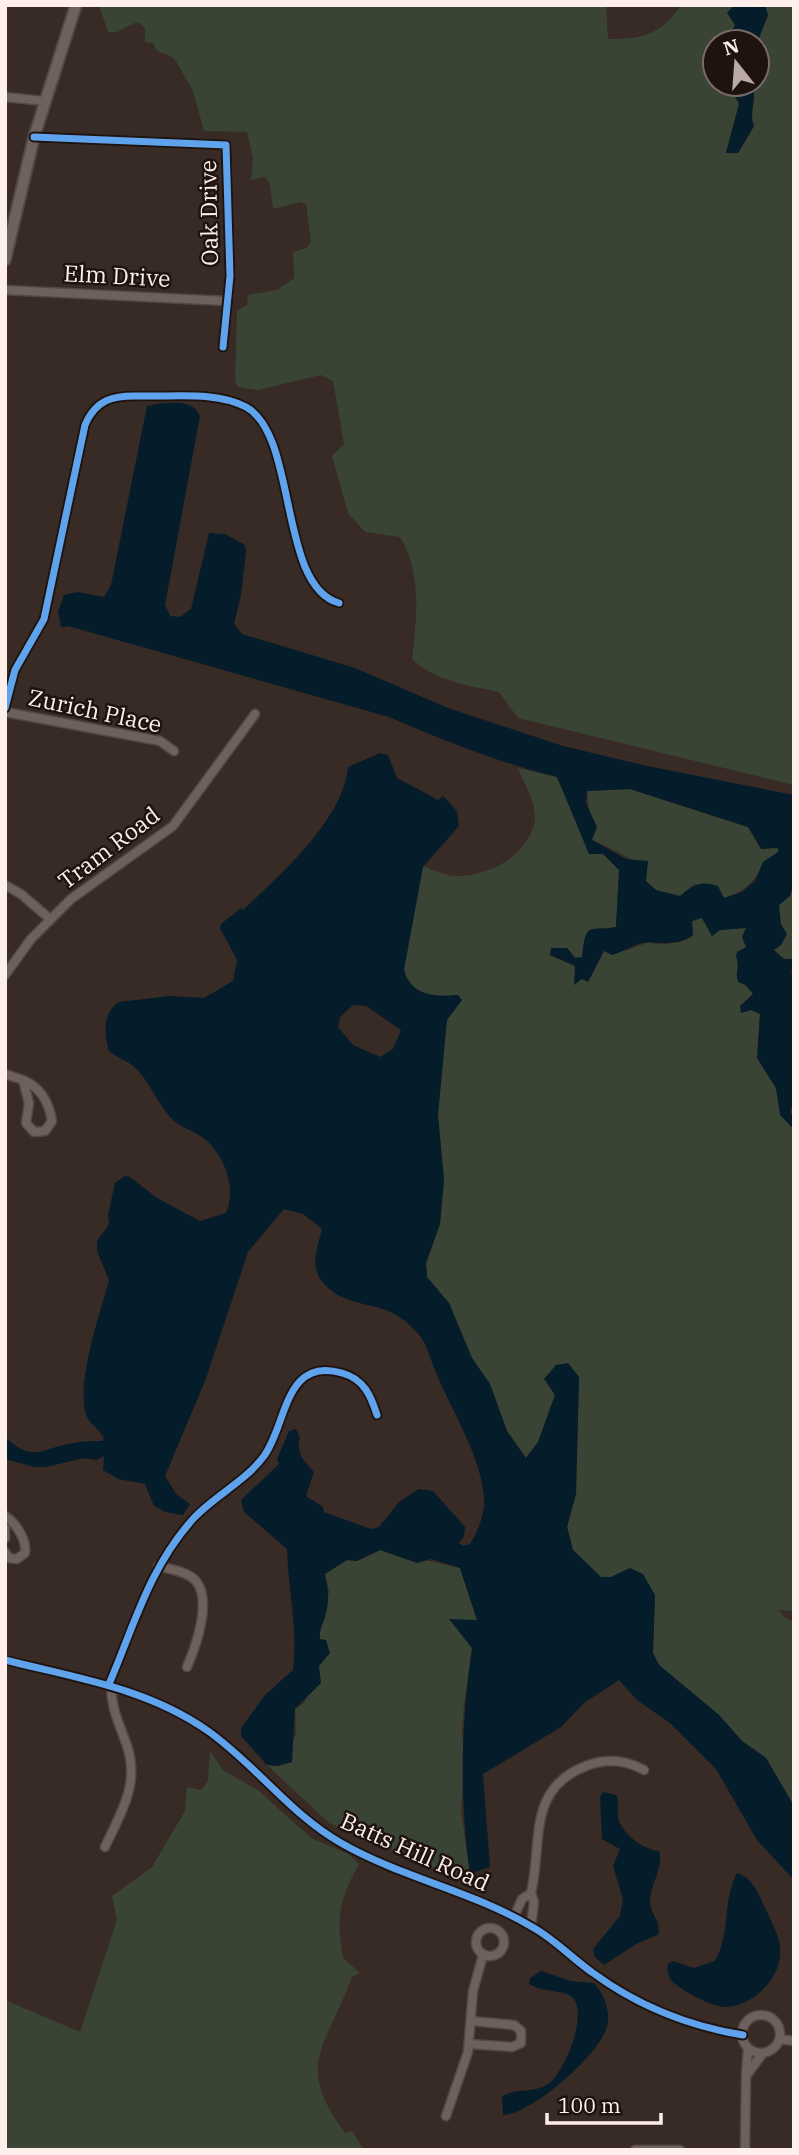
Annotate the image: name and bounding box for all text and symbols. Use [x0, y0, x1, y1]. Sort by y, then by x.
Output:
north arrow [701, 28, 771, 98]
text: N [720, 33, 742, 60]
street label: Oak Drive [192, 160, 224, 266]
street label: Elm Drive [63, 257, 171, 293]
street label: Zurich Place [26, 681, 165, 739]
street label: Tram Road [52, 799, 165, 895]
street label: Batts Hill Road [336, 1805, 494, 1897]
scale bar [547, 2082, 661, 2126]
text: 100 m [558, 2091, 621, 2119]

